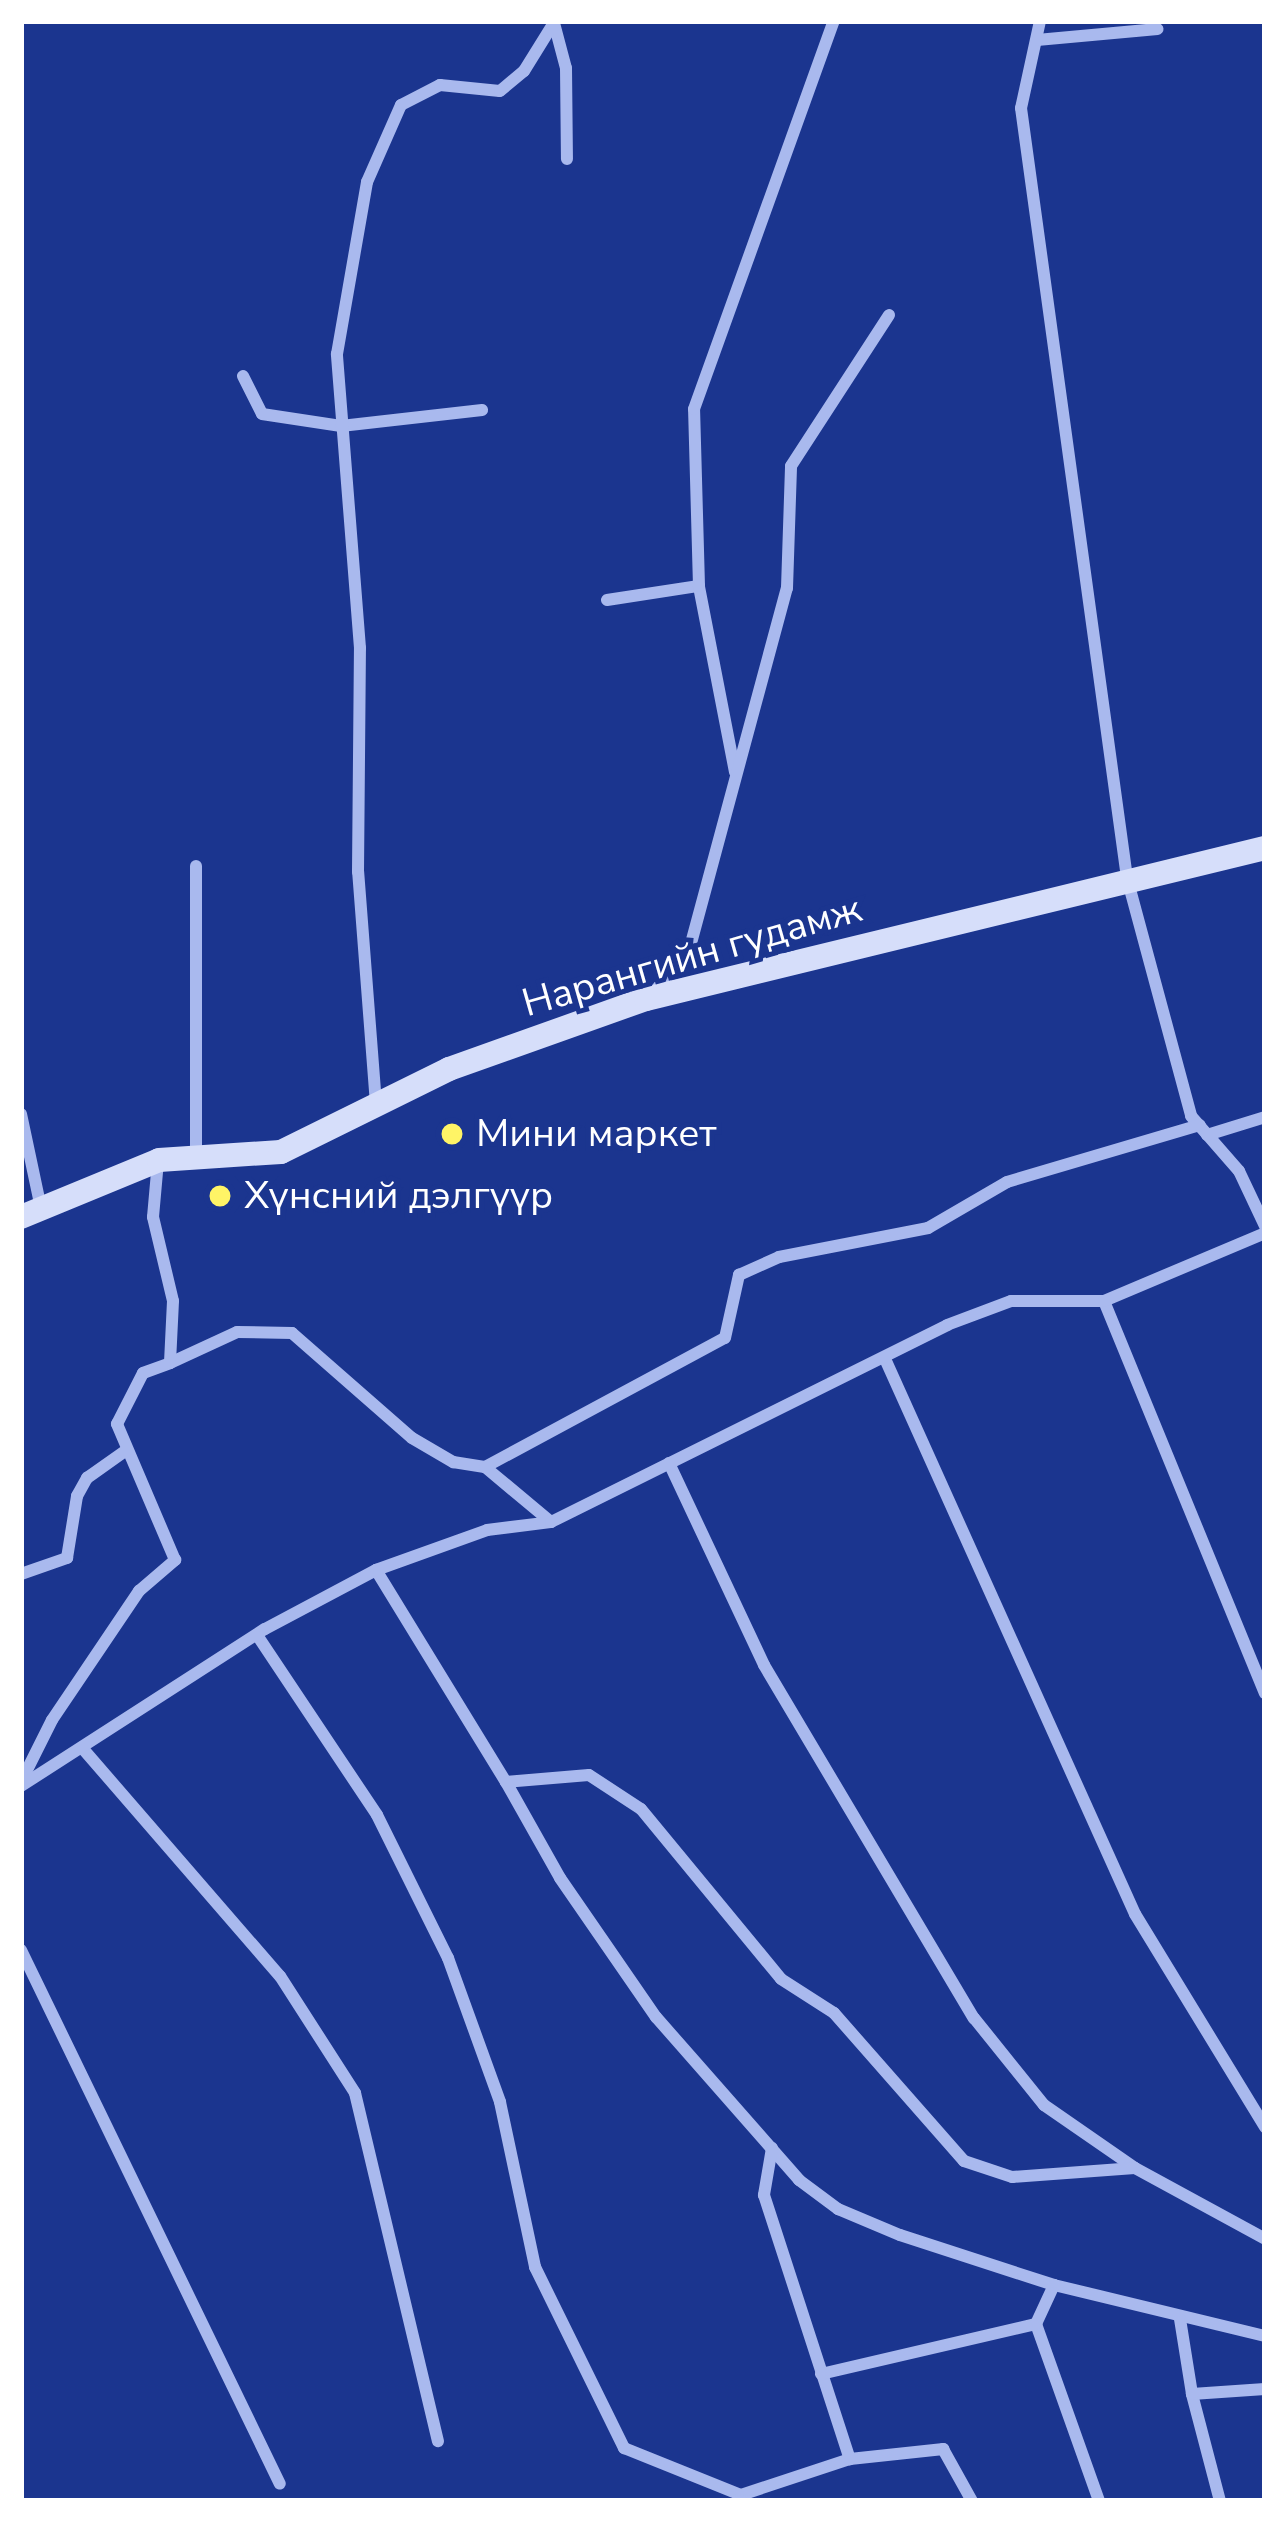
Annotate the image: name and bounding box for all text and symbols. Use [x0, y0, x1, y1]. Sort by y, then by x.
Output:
street label: Нарангийн гудамж [517, 886, 867, 1028]
place label: Мини маркет [476, 1111, 717, 1157]
marker: Мини маркет [439, 1121, 465, 1147]
place label: Хүнсний дэлгүүр [244, 1173, 553, 1219]
marker: Хүнсний дэлгүүр [207, 1183, 233, 1209]

